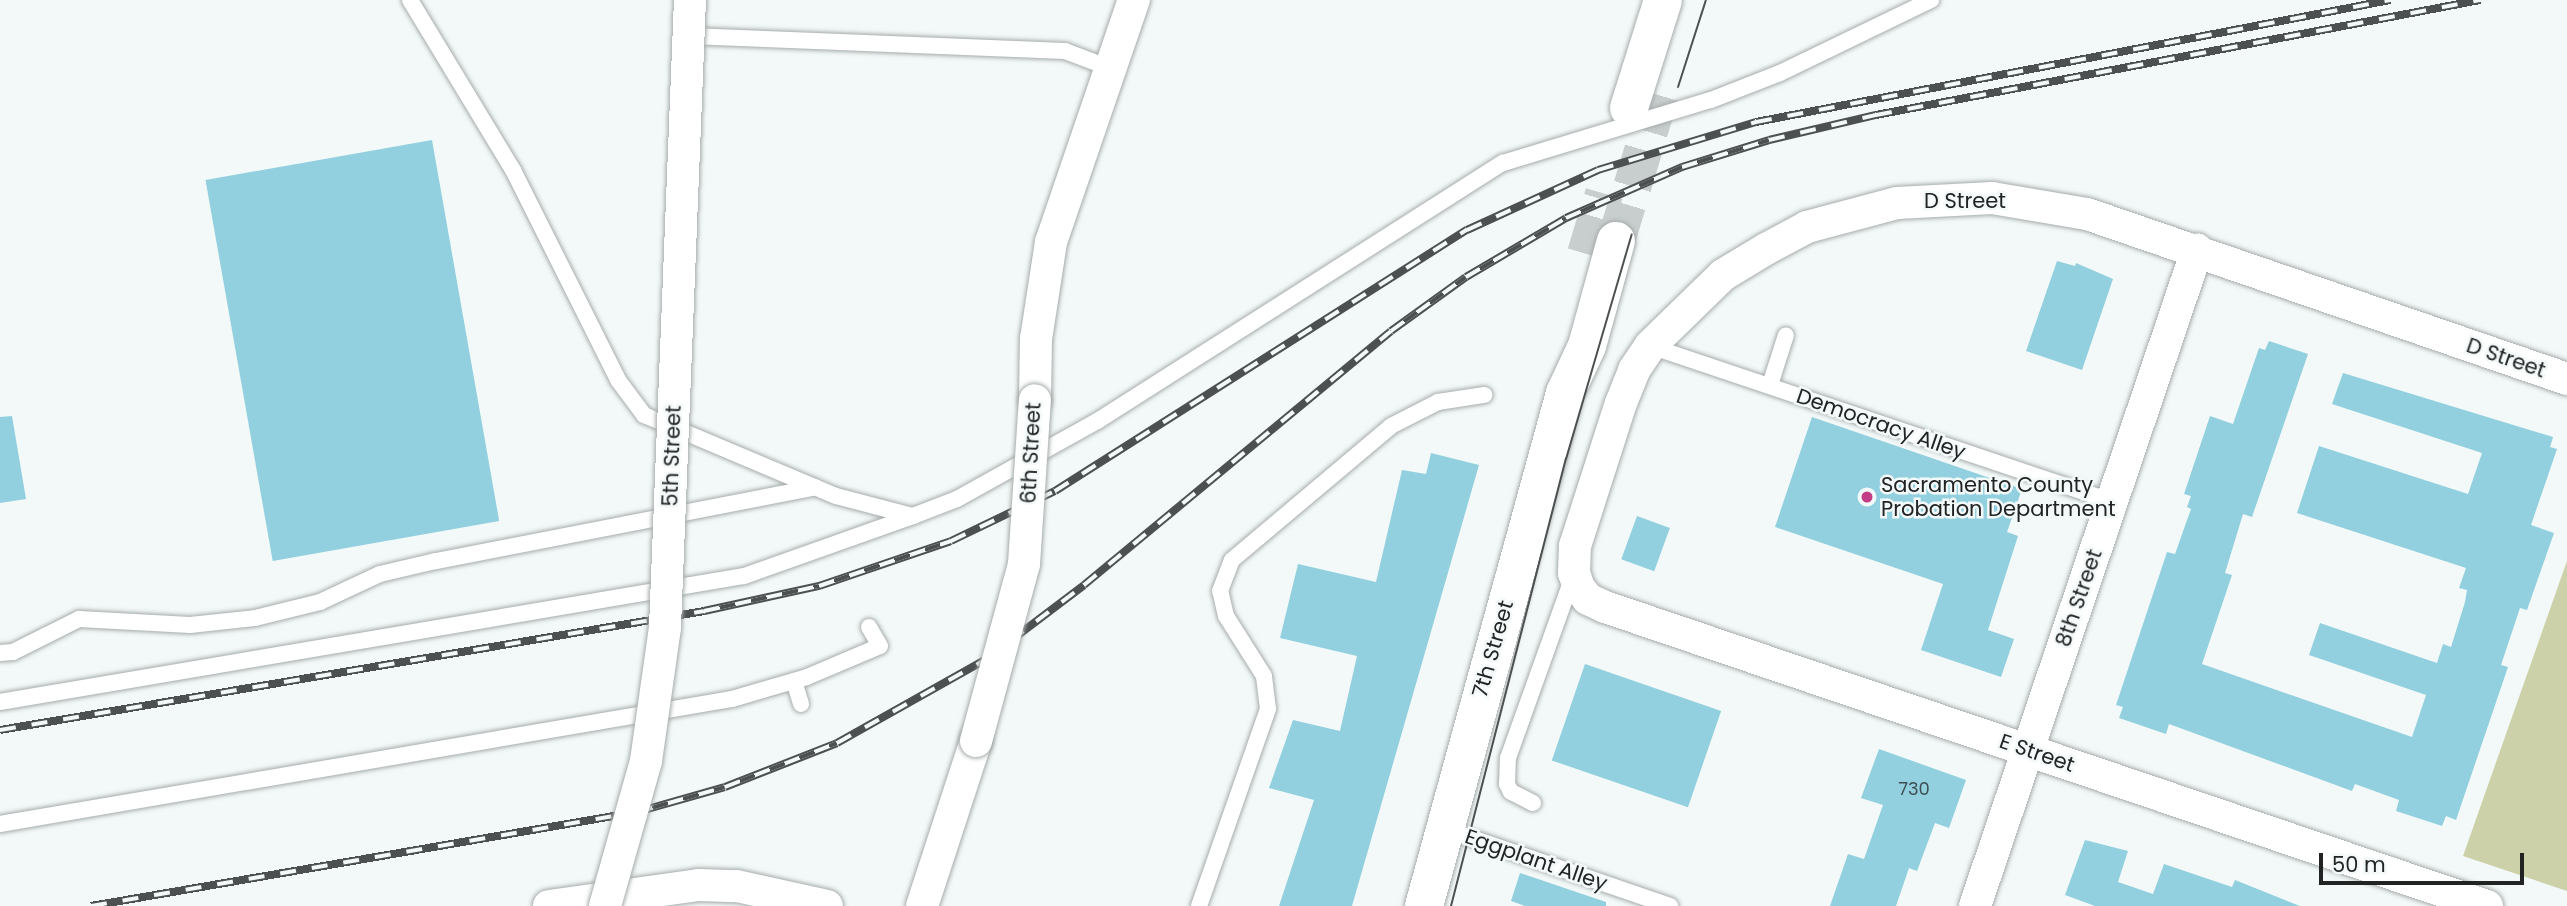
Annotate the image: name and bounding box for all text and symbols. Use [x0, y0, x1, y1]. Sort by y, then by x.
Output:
street label: D Street [1924, 188, 2006, 214]
street label: D Street [2463, 333, 2549, 383]
street label: Democracy Alley [1793, 383, 1969, 465]
street label: 6th Street [1016, 402, 1046, 504]
street label: 5th Street [658, 405, 686, 507]
place label: Sacramento County Probation Department [1881, 472, 2116, 522]
marker: Sacramento County Probation Department [1859, 489, 1875, 505]
street label: 8th Street [2051, 546, 2107, 650]
street label: 7th Street [1467, 598, 1519, 700]
street label: E Street [1996, 728, 2078, 778]
house number: 730 [1898, 778, 1930, 800]
street label: Eggplant Alley [1462, 824, 1610, 896]
scale bar [2322, 839, 2527, 883]
text: 50 m [2332, 850, 2386, 879]

